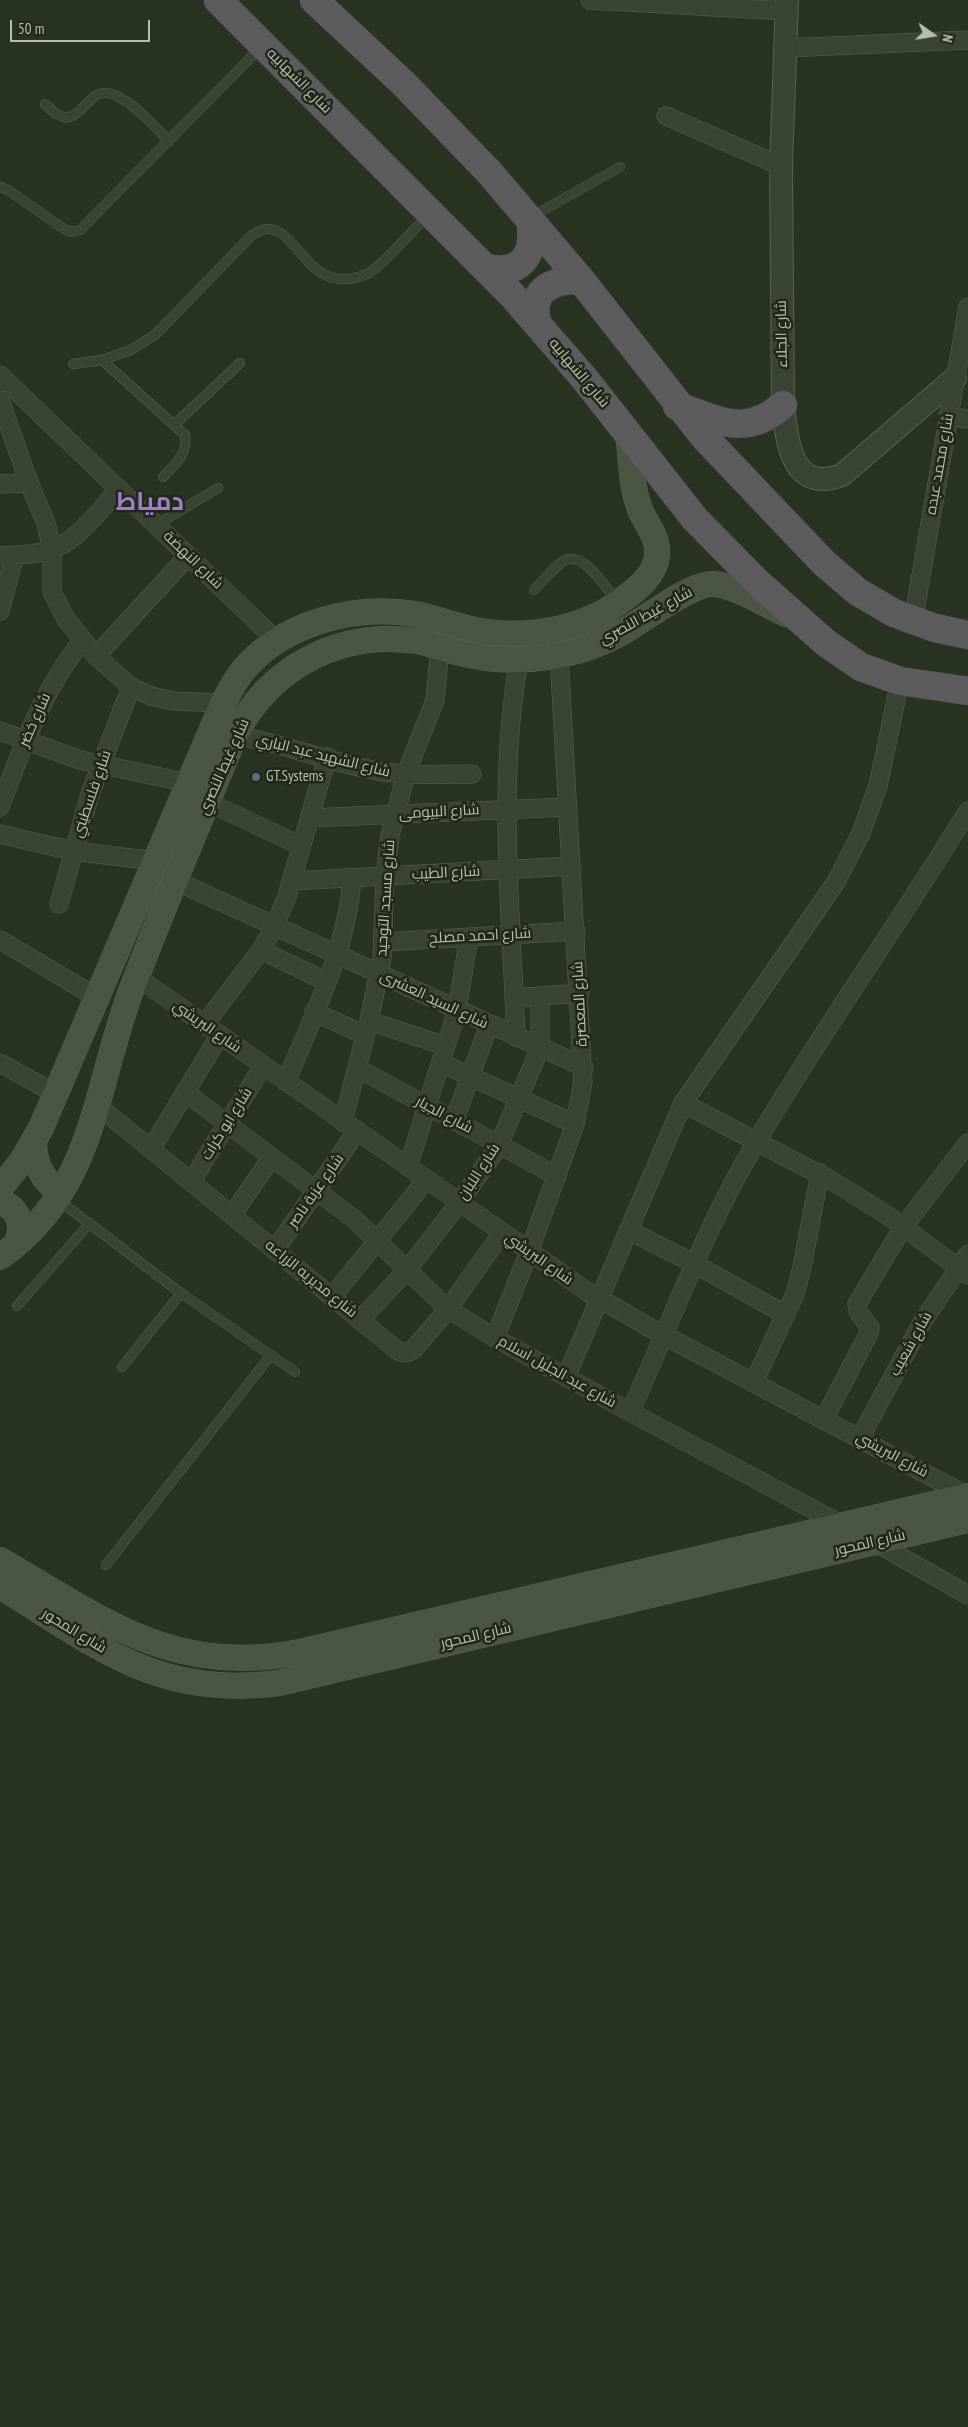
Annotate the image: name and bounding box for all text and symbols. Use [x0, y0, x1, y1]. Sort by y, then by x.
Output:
scale bar [12, 10, 152, 42]
north arrow [908, 10, 958, 60]
text: 50 m [18, 19, 44, 38]
text: N [938, 33, 957, 44]
street label: شارع الشهابيه [263, 45, 335, 117]
street label: شارع الجلاء [772, 300, 792, 368]
street label: شارع الشهابيه [545, 335, 613, 411]
street label: شارع محمد عبده [922, 412, 958, 516]
district label: دمياط [116, 488, 184, 518]
street label: شارع النهضة [159, 527, 227, 593]
street label: شارع غيط النصري [596, 583, 696, 649]
street label: شارع خضر [15, 690, 55, 750]
street label: شارع غيط النصري [195, 716, 253, 818]
street label: شارع الشهيد عبد الباري [254, 731, 392, 781]
street label: شارع فلسطيني [69, 748, 115, 840]
place label: GT.Systems [266, 768, 324, 786]
marker: GT.Systems [250, 771, 262, 783]
street label: شارع البيومى [398, 801, 480, 823]
street label: شارع مسجد التوحيد [373, 839, 399, 957]
street label: شارع الطيب [411, 862, 481, 884]
street label: شارع احمد مصلح [428, 924, 532, 948]
street label: شارع المعصرة [569, 961, 591, 1047]
street label: شارع السيد العشرى [377, 967, 491, 1033]
street label: شارع البريشي [169, 997, 245, 1057]
street label: شارع ابو كرات [198, 1085, 256, 1163]
street label: شارع الجيار [412, 1092, 476, 1138]
street label: شارع اللبان [454, 1140, 504, 1204]
street label: شارع عزبة ناصر [284, 1151, 348, 1231]
street label: شارع البريشي [501, 1229, 577, 1289]
street label: شارع مديريه الزراعه [261, 1236, 361, 1322]
street label: شارع شعيب [886, 1309, 936, 1379]
street label: شارع عبد الجليل اسلام [495, 1332, 619, 1412]
street label: شارع البريشي [853, 1428, 931, 1482]
street label: شارع المحور [833, 1526, 907, 1560]
street label: شارع المحور [38, 1605, 110, 1657]
street label: شارع المحور [439, 1619, 513, 1653]

